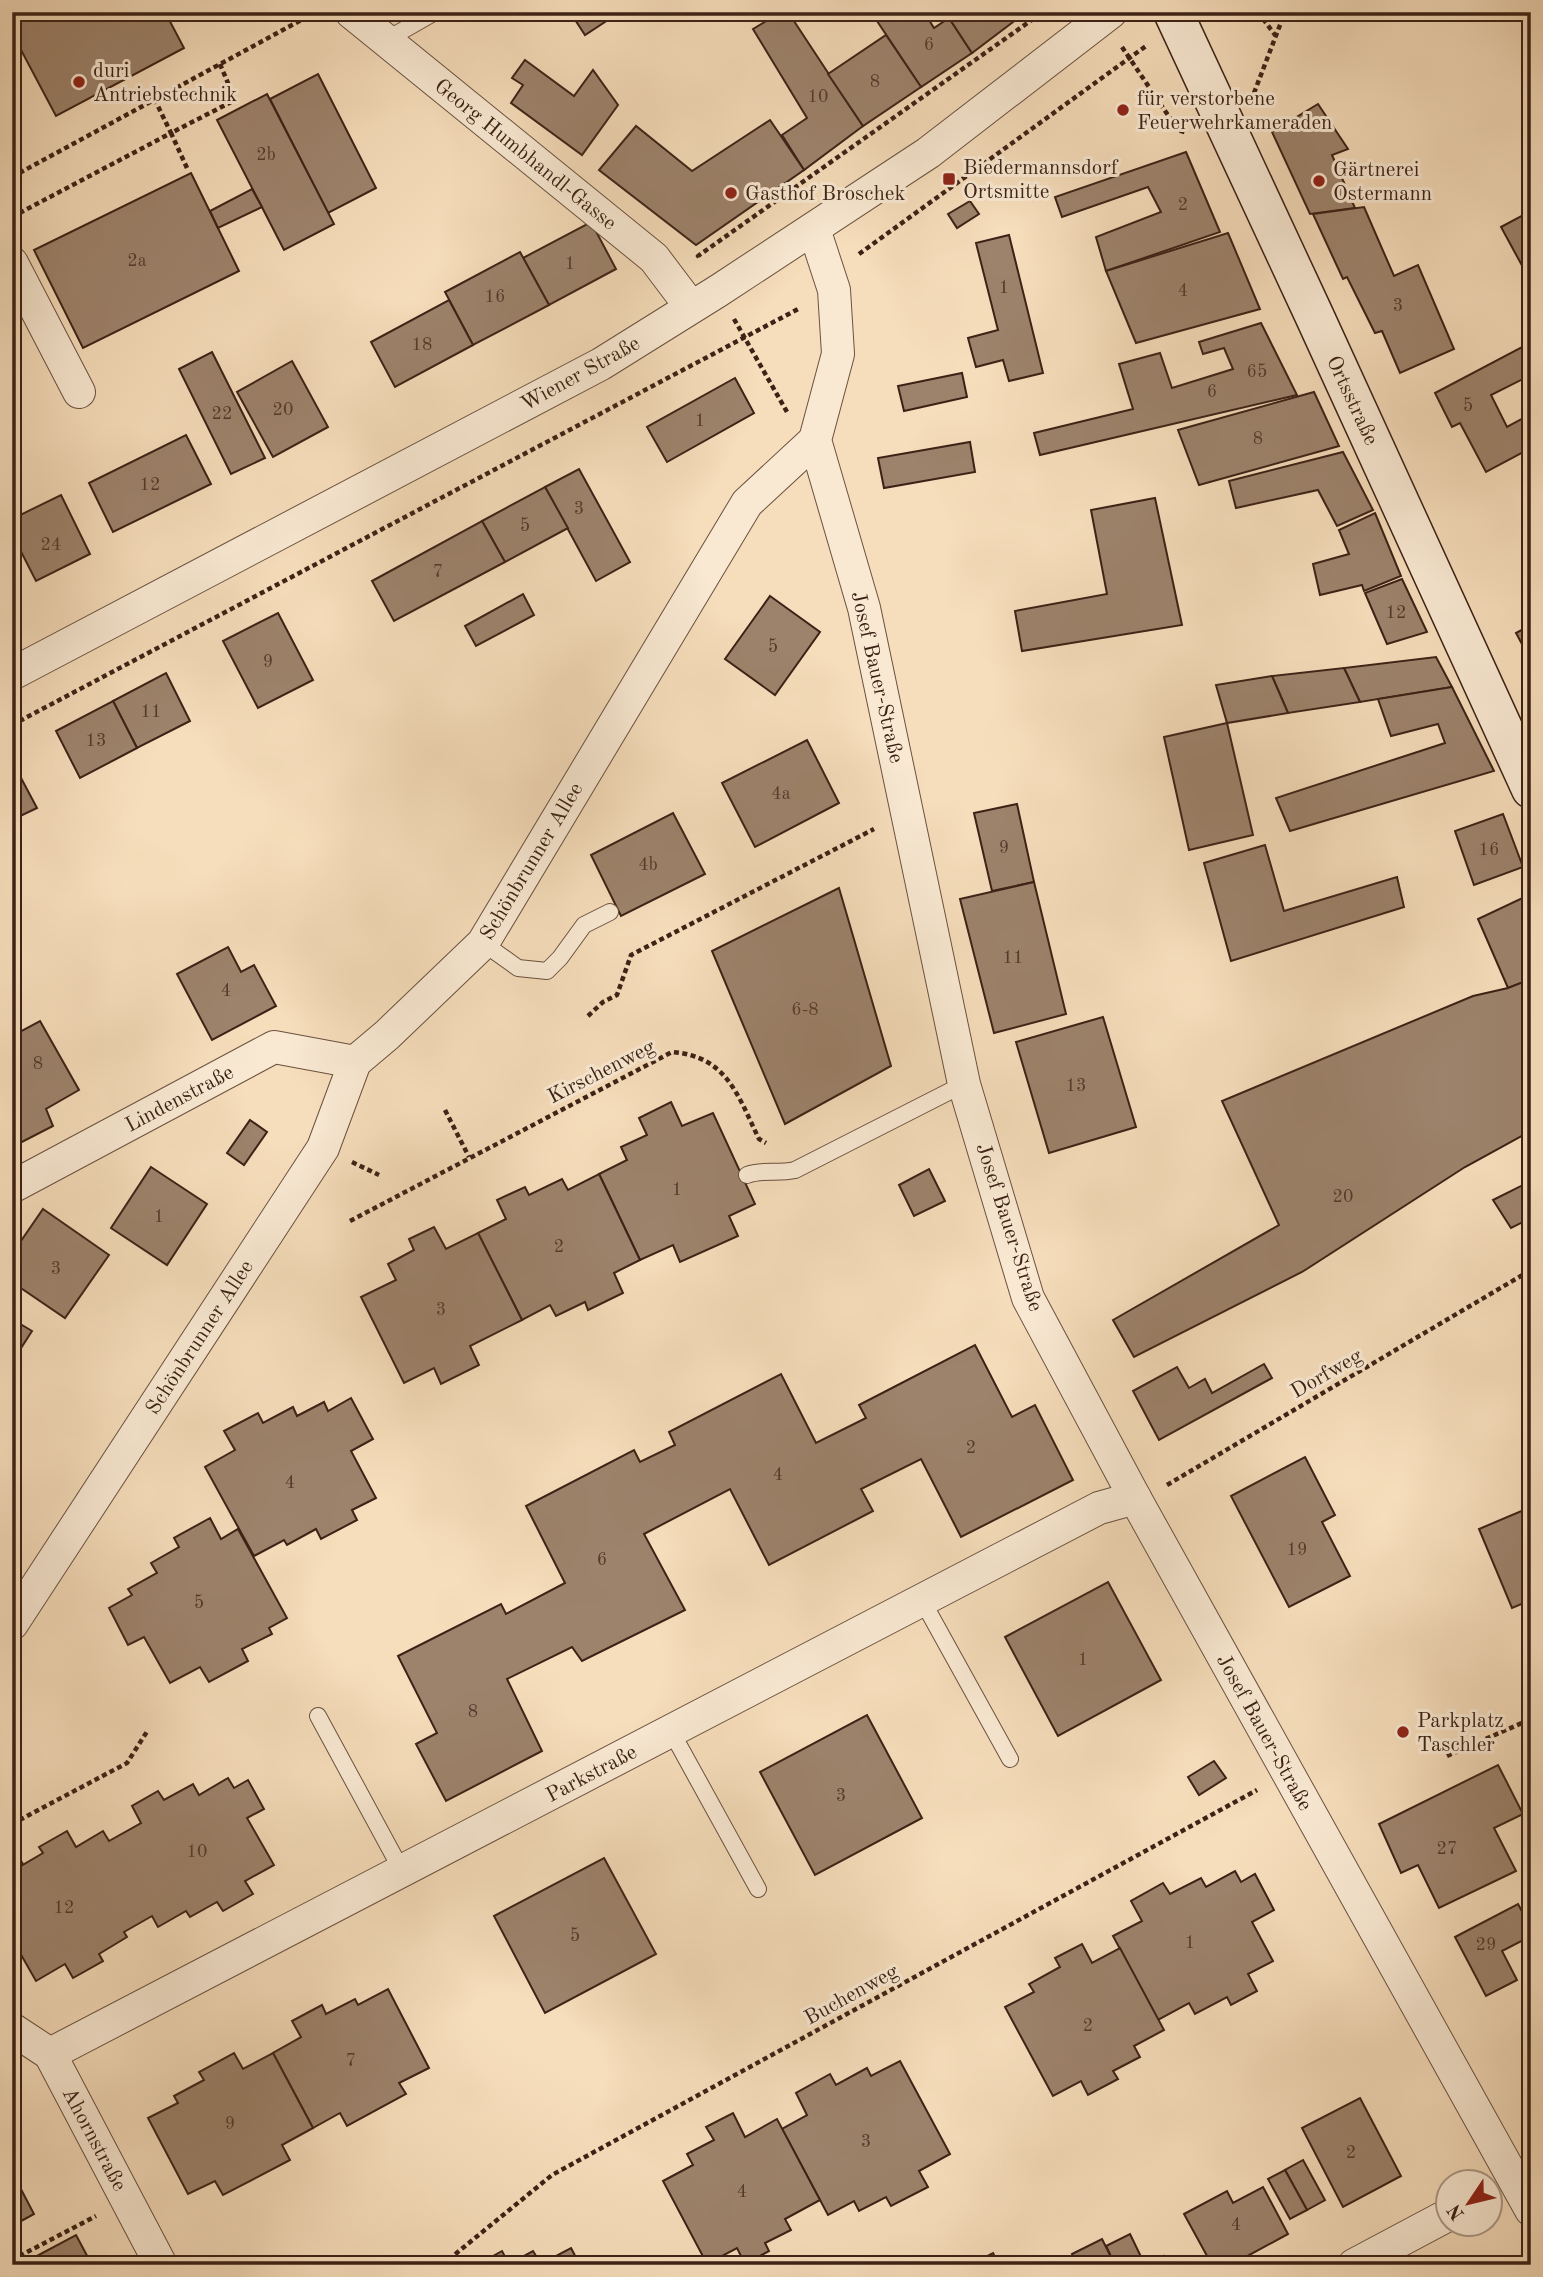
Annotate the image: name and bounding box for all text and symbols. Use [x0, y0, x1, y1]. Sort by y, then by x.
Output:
house number: 6 [924, 36, 934, 54]
place label: duri Antriebstechnik [93, 61, 237, 106]
house number: 8 [870, 73, 880, 91]
marker: duri Antriebstechnik [71, 74, 87, 90]
street label: Georg Humbhandl-Gasse [430, 76, 620, 235]
house number: 10 [808, 88, 828, 106]
place label: für verstorbene Feuerwehrkameraden [1137, 89, 1332, 134]
marker: für verstorbene Feuerwehrkameraden [1115, 102, 1131, 118]
house number: 2b [256, 146, 276, 164]
place label: Biedermannsdorf Ortsmitte [963, 158, 1119, 203]
place label: Gärtnerei Ostermann [1333, 160, 1432, 205]
marker: Biedermannsdorf Ortsmitte [941, 171, 957, 187]
marker: Gärtnerei Ostermann [1311, 173, 1327, 189]
place label: Gasthof Broschek [745, 184, 905, 205]
marker: Gasthof Broschek [723, 185, 739, 201]
house number: 2 [1178, 196, 1188, 214]
house number: 2a [127, 252, 147, 270]
house number: 1 [565, 255, 575, 273]
house number: 1 [999, 279, 1009, 297]
house number: 4 [1178, 282, 1188, 300]
house number: 16 [485, 288, 505, 306]
house number: 3 [1393, 297, 1403, 315]
street label: Wiener Straße [518, 333, 644, 416]
house number: 18 [412, 336, 432, 354]
street label: Ortsstraße [1322, 353, 1381, 449]
house number: 65 [1247, 363, 1267, 381]
house number: 6 [1207, 383, 1217, 401]
house number: 5 [1463, 397, 1473, 415]
house number: 20 [273, 401, 293, 419]
house number: 22 [212, 405, 232, 423]
house number: 1 [695, 412, 705, 430]
house number: 8 [1253, 430, 1263, 448]
house number: 12 [140, 476, 160, 494]
house number: 3 [574, 500, 584, 518]
house number: 5 [520, 517, 530, 535]
house number: 24 [41, 536, 61, 554]
house number: 7 [433, 563, 443, 581]
street label: Josef Bauer-Straße [847, 589, 907, 765]
house number: 12 [1386, 604, 1406, 622]
house number: 5 [768, 638, 778, 656]
house number: 9 [263, 653, 273, 671]
house number: 11 [141, 703, 161, 721]
house number: 13 [86, 732, 106, 750]
street label: Schönbrunner Allee [477, 779, 588, 944]
house number: 4a [771, 785, 791, 803]
house number: 9 [999, 839, 1009, 857]
house number: 16 [1479, 841, 1499, 859]
house number: 4b [638, 856, 658, 874]
house number: 11 [1003, 949, 1023, 967]
house number: 4 [221, 982, 231, 1000]
house number: 6-8 [791, 1001, 819, 1019]
street label: Kirschenweg [545, 1036, 659, 1108]
house number: 8 [33, 1055, 43, 1073]
street label: Lindenstraße [122, 1062, 237, 1137]
house number: 13 [1066, 1077, 1086, 1095]
street label: Josef Bauer-Straße [971, 1141, 1046, 1314]
house number: 1 [672, 1181, 682, 1199]
house number: 20 [1333, 1188, 1353, 1206]
house number: 1 [154, 1208, 164, 1226]
house number: 2 [554, 1238, 564, 1256]
street label: Schönbrunner Allee [143, 1257, 258, 1419]
house number: 3 [51, 1260, 61, 1278]
house number: 3 [436, 1301, 446, 1319]
street label: Dorfweg [1287, 1345, 1367, 1403]
house number: 2 [966, 1439, 976, 1457]
house number: 4 [773, 1466, 783, 1484]
house number: 4 [285, 1474, 295, 1492]
house number: 19 [1287, 1541, 1307, 1559]
house number: 6 [597, 1551, 607, 1569]
house number: 5 [194, 1594, 204, 1612]
house number: 1 [1078, 1651, 1088, 1669]
street label: Josef Bauer-Straße [1212, 1651, 1315, 1815]
house number: 8 [468, 1703, 478, 1721]
place label: Parkplatz Taschler [1417, 1711, 1504, 1756]
marker: Parkplatz Taschler [1395, 1724, 1411, 1740]
street label: Parkstraße [543, 1742, 641, 1807]
house number: 3 [836, 1787, 846, 1805]
house number: 27 [1437, 1840, 1457, 1858]
house number: 10 [187, 1843, 207, 1861]
house number: 12 [54, 1899, 74, 1917]
house number: 5 [570, 1927, 580, 1945]
house number: 1 [1185, 1934, 1195, 1952]
house number: 29 [1476, 1936, 1496, 1954]
street label: Buchenweg [801, 1961, 903, 2030]
house number: 2 [1083, 2017, 1093, 2035]
house number: 7 [346, 2052, 356, 2070]
street label: Ahornstraße [58, 2084, 130, 2195]
house number: 9 [225, 2115, 235, 2133]
house number: 3 [861, 2133, 871, 2151]
house number: 2 [1346, 2144, 1356, 2162]
north arrow [1434, 2168, 1504, 2238]
house number: 4 [737, 2183, 747, 2201]
text: N [1445, 2200, 1469, 2223]
house number: 4 [1231, 2216, 1241, 2234]

